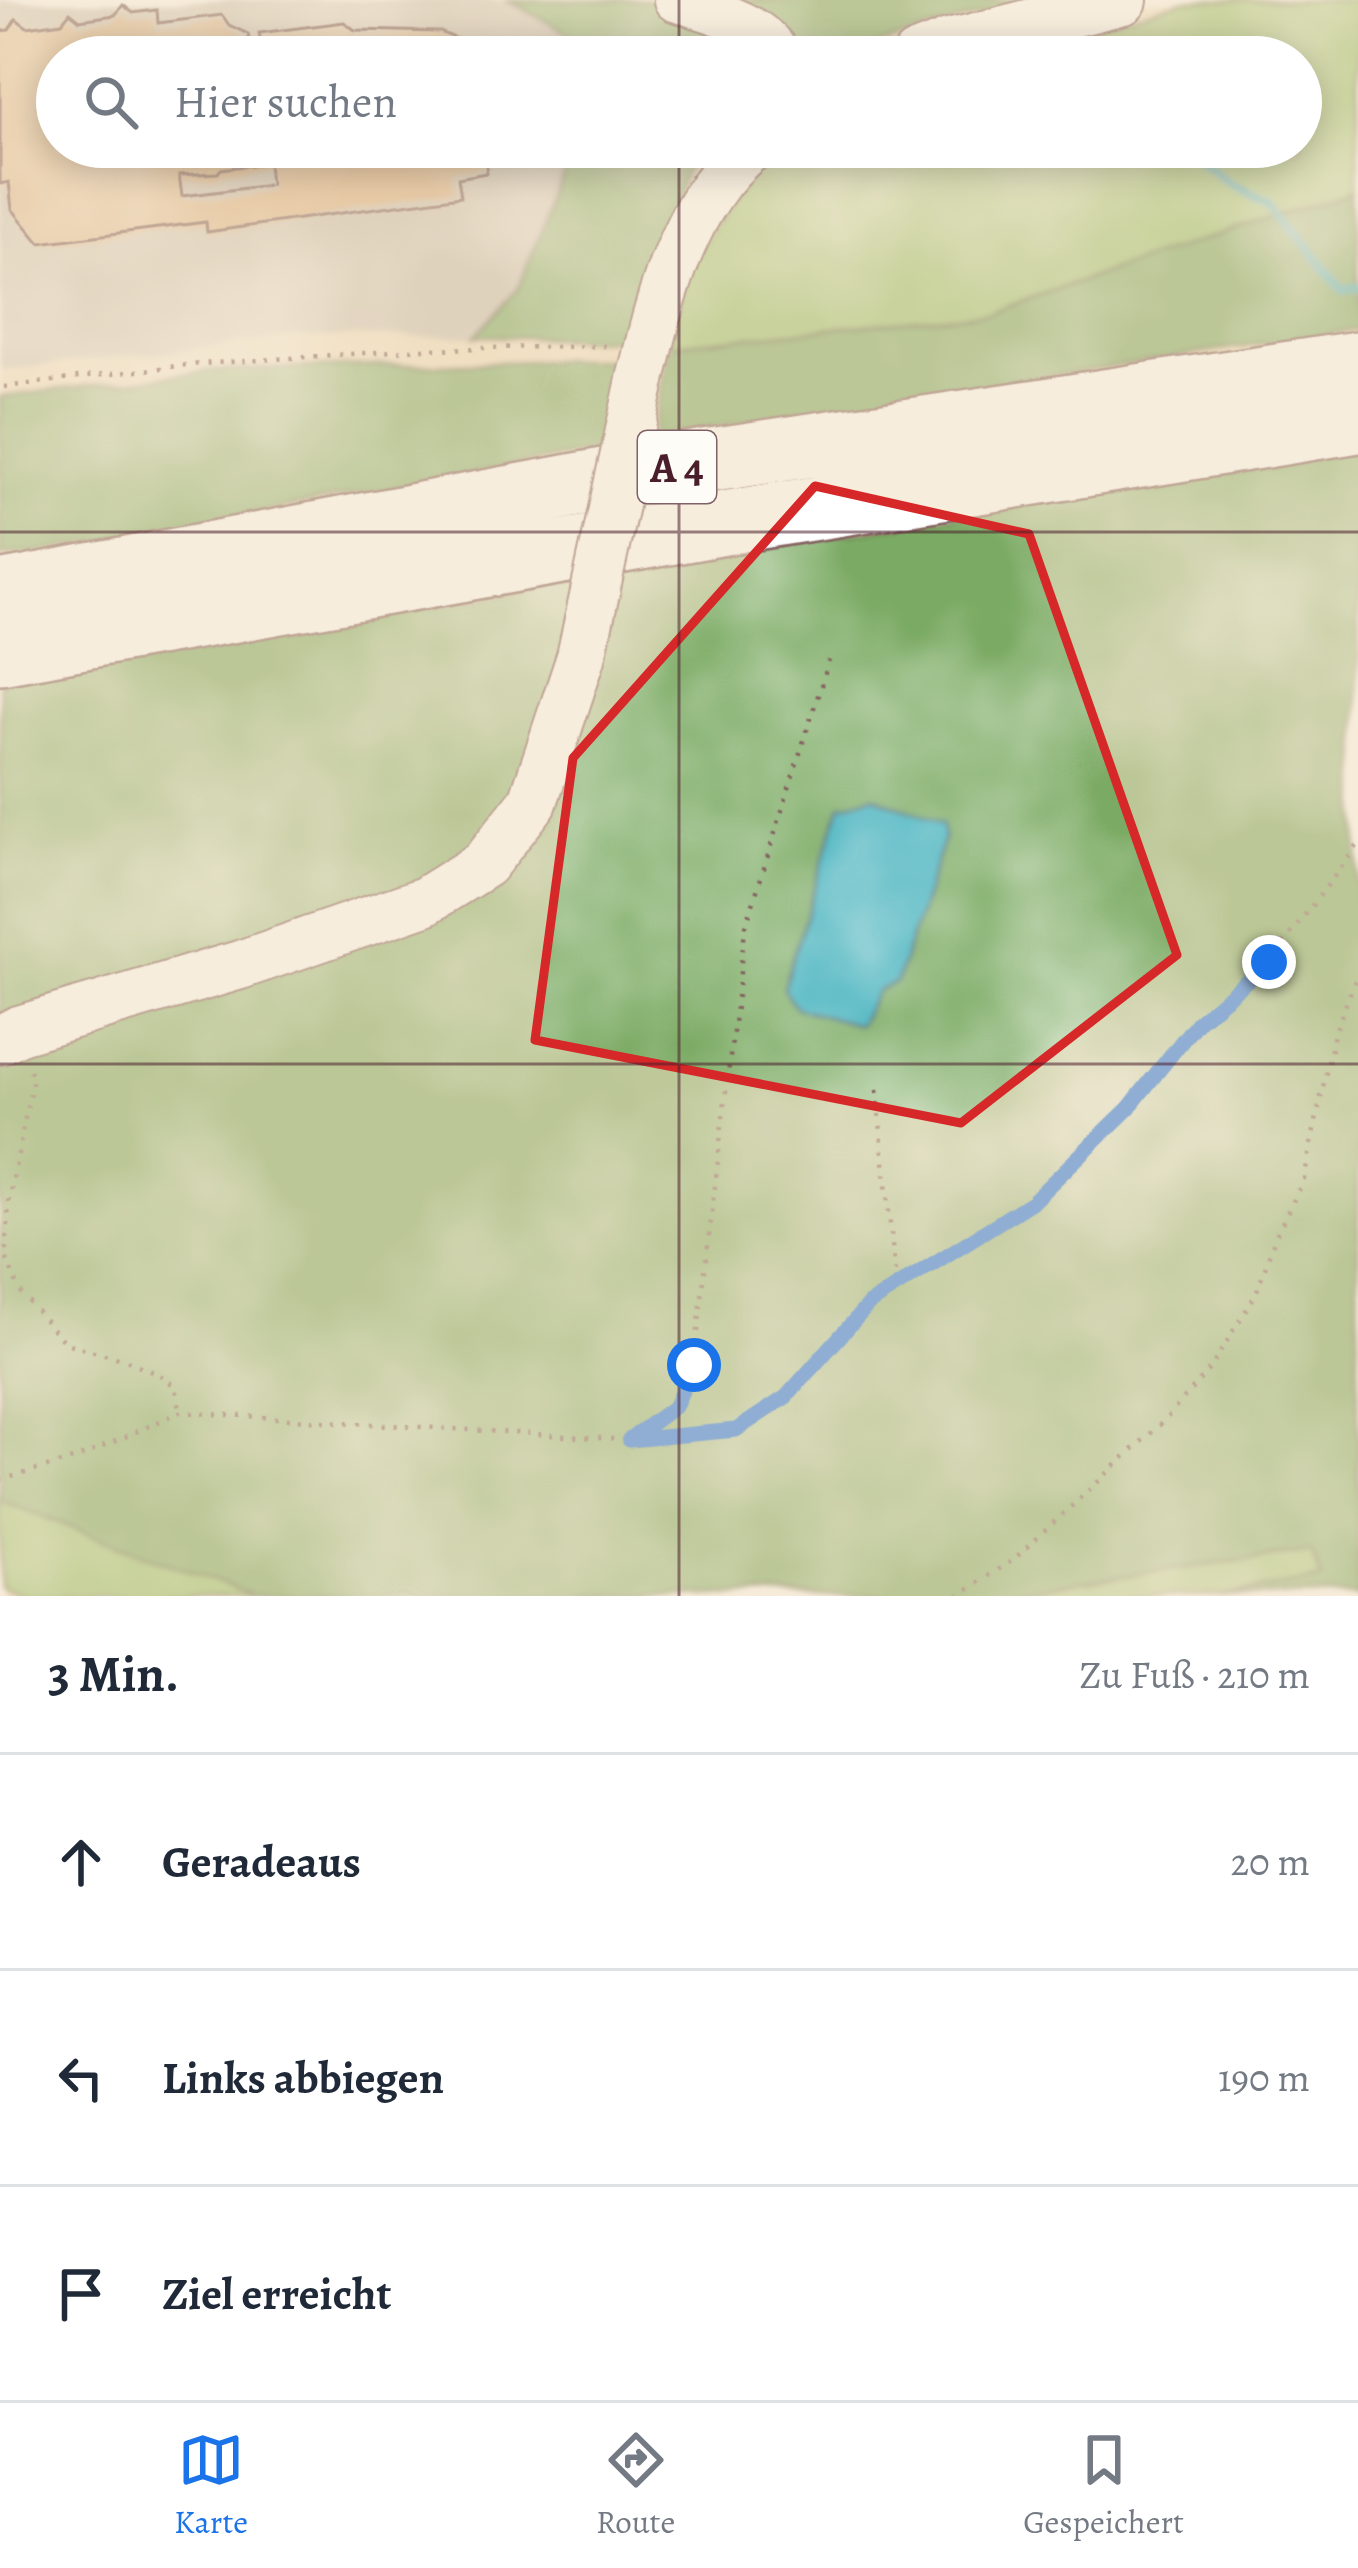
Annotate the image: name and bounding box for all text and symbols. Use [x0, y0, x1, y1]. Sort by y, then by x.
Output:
search box [36, 36, 1322, 168]
icon: search [78, 69, 144, 135]
text: Hier suchen [174, 71, 397, 133]
road number: A 4 [638, 431, 716, 503]
route end [1242, 935, 1296, 989]
route start [667, 1338, 721, 1392]
text: 3 Min. [48, 1639, 179, 1709]
text: Zu Fuß · 210 m [1079, 1648, 1310, 1701]
icon: ahead [48, 1829, 114, 1895]
text: Geradeaus [162, 1831, 361, 1893]
text: 20 m [1231, 1835, 1310, 1888]
icon: left [48, 2045, 114, 2111]
text: Links abbiegen [162, 2047, 444, 2109]
text: 190 m [1218, 2051, 1310, 2104]
icon: arrive [48, 2261, 114, 2327]
text: Ziel erreicht [162, 2263, 391, 2325]
tab: Karte [174, 2427, 248, 2544]
tab: Route [596, 2427, 675, 2544]
tab: Gespeichert [1023, 2427, 1184, 2544]

